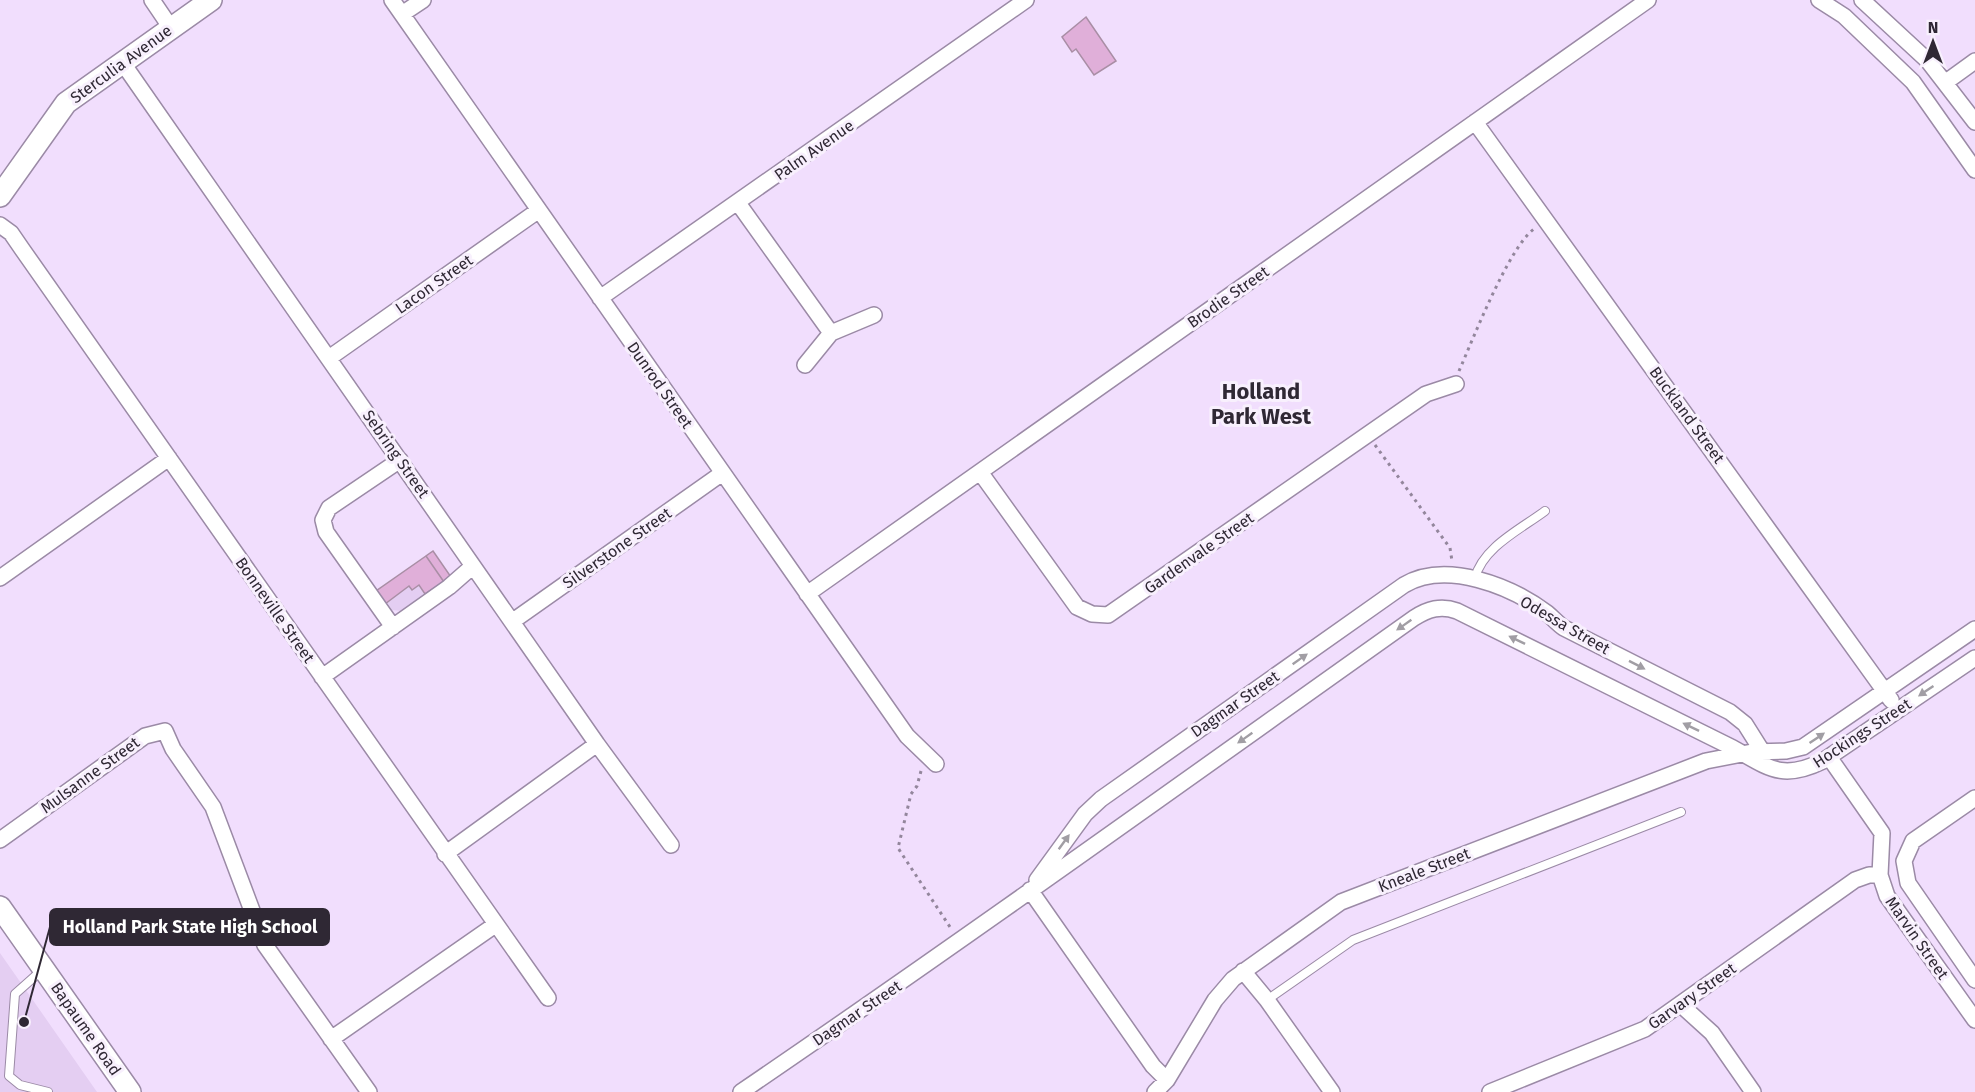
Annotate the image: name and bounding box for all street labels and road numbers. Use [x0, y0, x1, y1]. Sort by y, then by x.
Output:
street label: Sterculia Avenue [67, 21, 175, 107]
street label: Palm Avenue [771, 116, 857, 184]
street label: Lacon Street [392, 250, 477, 318]
street label: Brodie Street [1184, 262, 1273, 332]
street label: Dunrod Street [623, 338, 697, 432]
street label: Buckland Street [1646, 363, 1729, 467]
street label: Sebring Street [359, 406, 433, 502]
street label: Silverstone Street [559, 503, 675, 593]
street label: Gardenvale Street [1141, 508, 1258, 598]
street label: Bonneville Street [232, 554, 319, 667]
street label: Odessa Street [1517, 592, 1613, 658]
street label: Dagmar Street [1187, 666, 1283, 741]
street label: Hockings Street [1809, 694, 1915, 772]
street label: Mulsanne Street [37, 733, 143, 817]
street label: Kneale Street [1375, 844, 1473, 896]
street label: Marvin Street [1881, 893, 1953, 983]
street label: Garvary Street [1644, 959, 1740, 1033]
street label: Dagmar Street [809, 976, 905, 1050]
street label: Bapaume Road [47, 979, 125, 1079]

